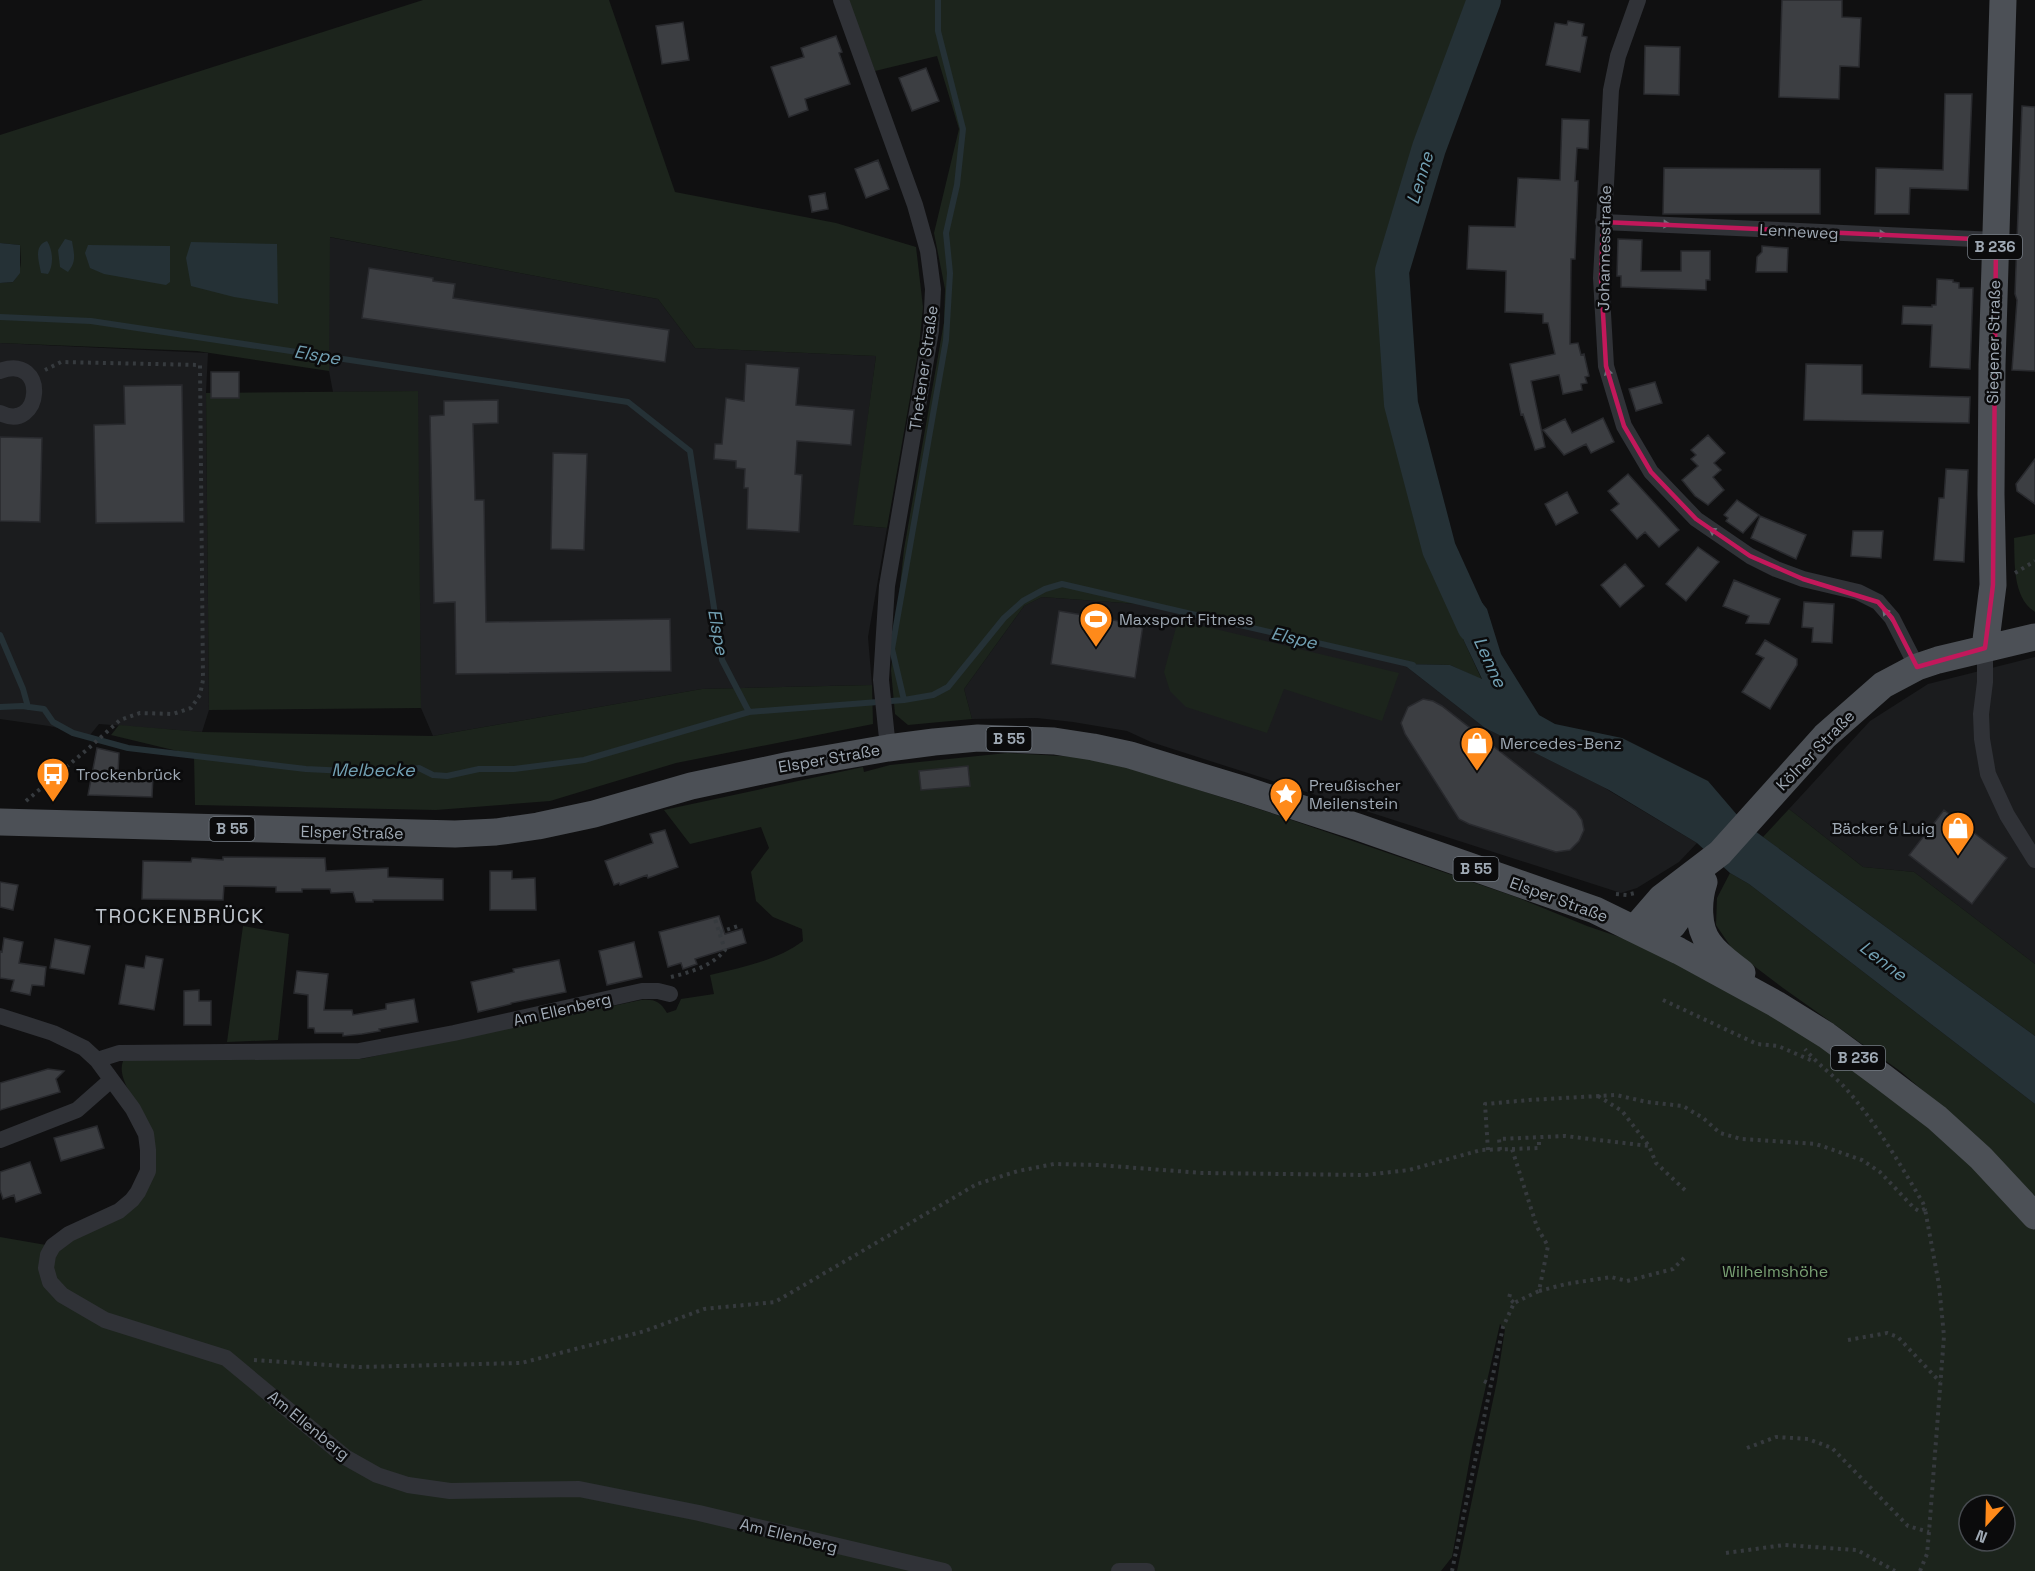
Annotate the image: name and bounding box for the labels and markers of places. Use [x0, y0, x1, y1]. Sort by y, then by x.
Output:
sports icon: Maxsport Fitness [1078, 601, 1114, 648]
place label: Maxsport Fitness [1119, 609, 1254, 630]
shop icon: Mercedes-Benz [1459, 725, 1495, 772]
place label: Mercedes-Benz [1500, 733, 1622, 754]
bus stop icon: Trockenbrück [35, 756, 71, 803]
place label: Trockenbrück [76, 764, 182, 785]
place label: Preußischer Meilenstein [1309, 775, 1401, 814]
place icon: Preußischer Meilenstein [1268, 776, 1304, 823]
shop icon: Bäcker & Luig [1940, 810, 1976, 857]
place label: Bäcker & Luig [1832, 818, 1935, 839]

